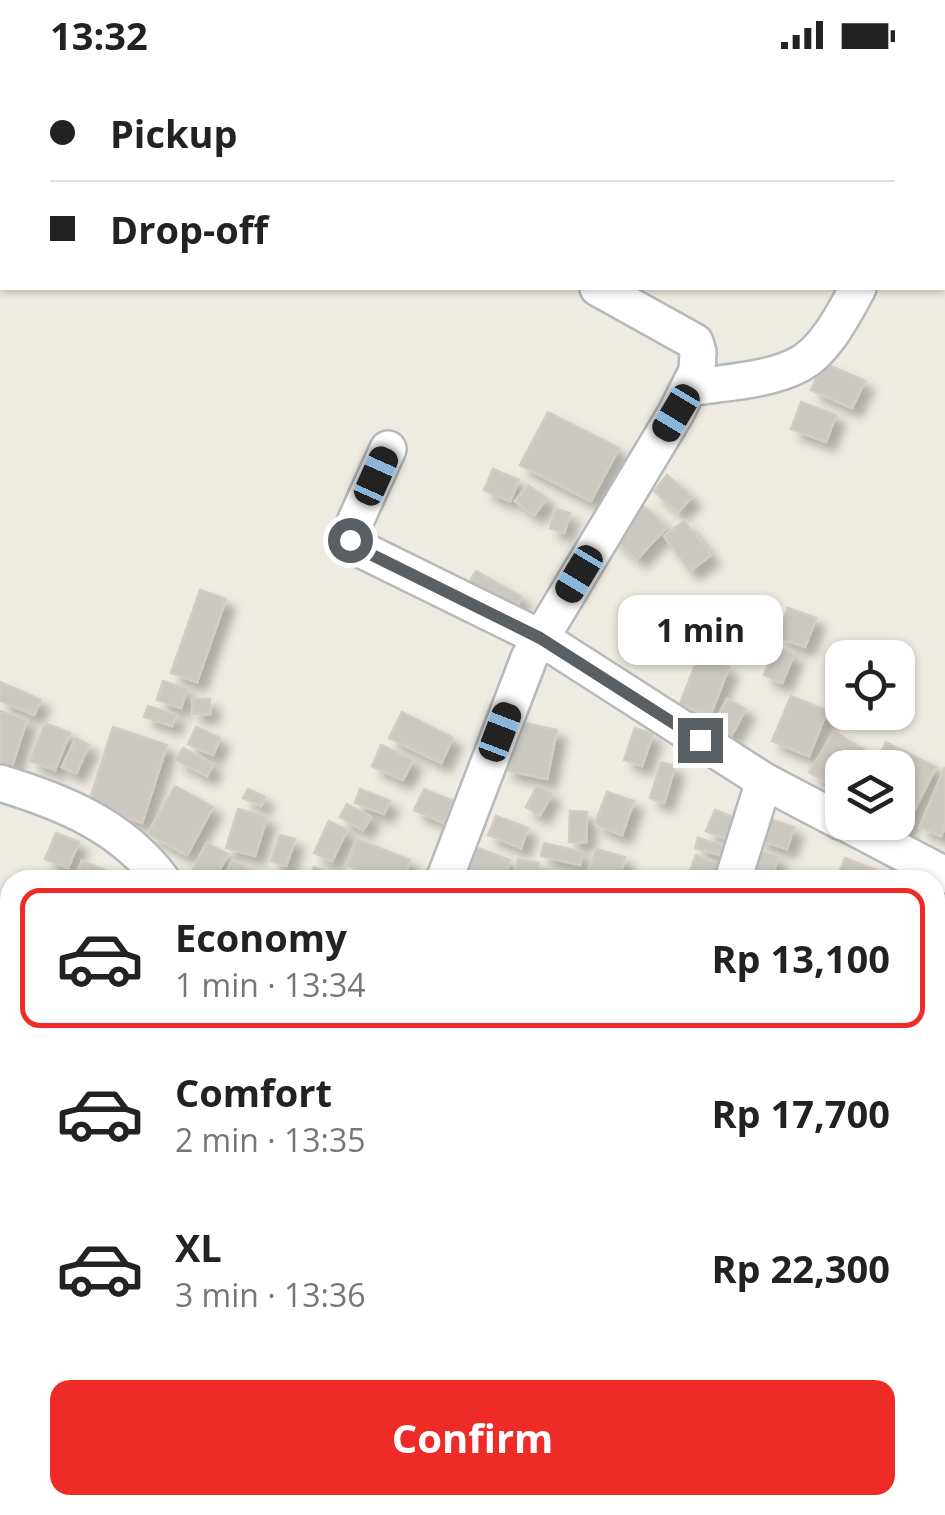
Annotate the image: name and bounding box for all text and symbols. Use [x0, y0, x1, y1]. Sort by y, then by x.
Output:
text: 13:32 [50, 9, 148, 61]
text: Pickup [110, 107, 238, 159]
text: Drop-off [110, 203, 268, 255]
car [648, 380, 704, 446]
car [350, 442, 402, 510]
route start [328, 518, 373, 563]
car [551, 541, 607, 607]
callout: 1 min [618, 595, 782, 665]
text: 1 min [656, 608, 745, 651]
map controls [825, 640, 915, 840]
button: locate [825, 640, 915, 730]
car [475, 699, 525, 765]
route end [678, 718, 723, 763]
button: layers [825, 750, 915, 840]
text: Economy [175, 911, 347, 963]
icon: car [55, 913, 145, 1003]
text: Rp 13,100 [712, 932, 890, 984]
text: 1 min · 13:34 [175, 963, 366, 1006]
text: Comfort [175, 1066, 332, 1118]
icon: car [55, 1068, 145, 1158]
text: Rp 17,700 [712, 1087, 890, 1139]
text: 2 min · 13:35 [175, 1118, 366, 1161]
text: XL [175, 1221, 222, 1273]
icon: car [55, 1223, 145, 1313]
text: Rp 22,300 [712, 1242, 890, 1294]
text: 3 min · 13:36 [175, 1273, 366, 1316]
button: Confirm [50, 1380, 895, 1495]

